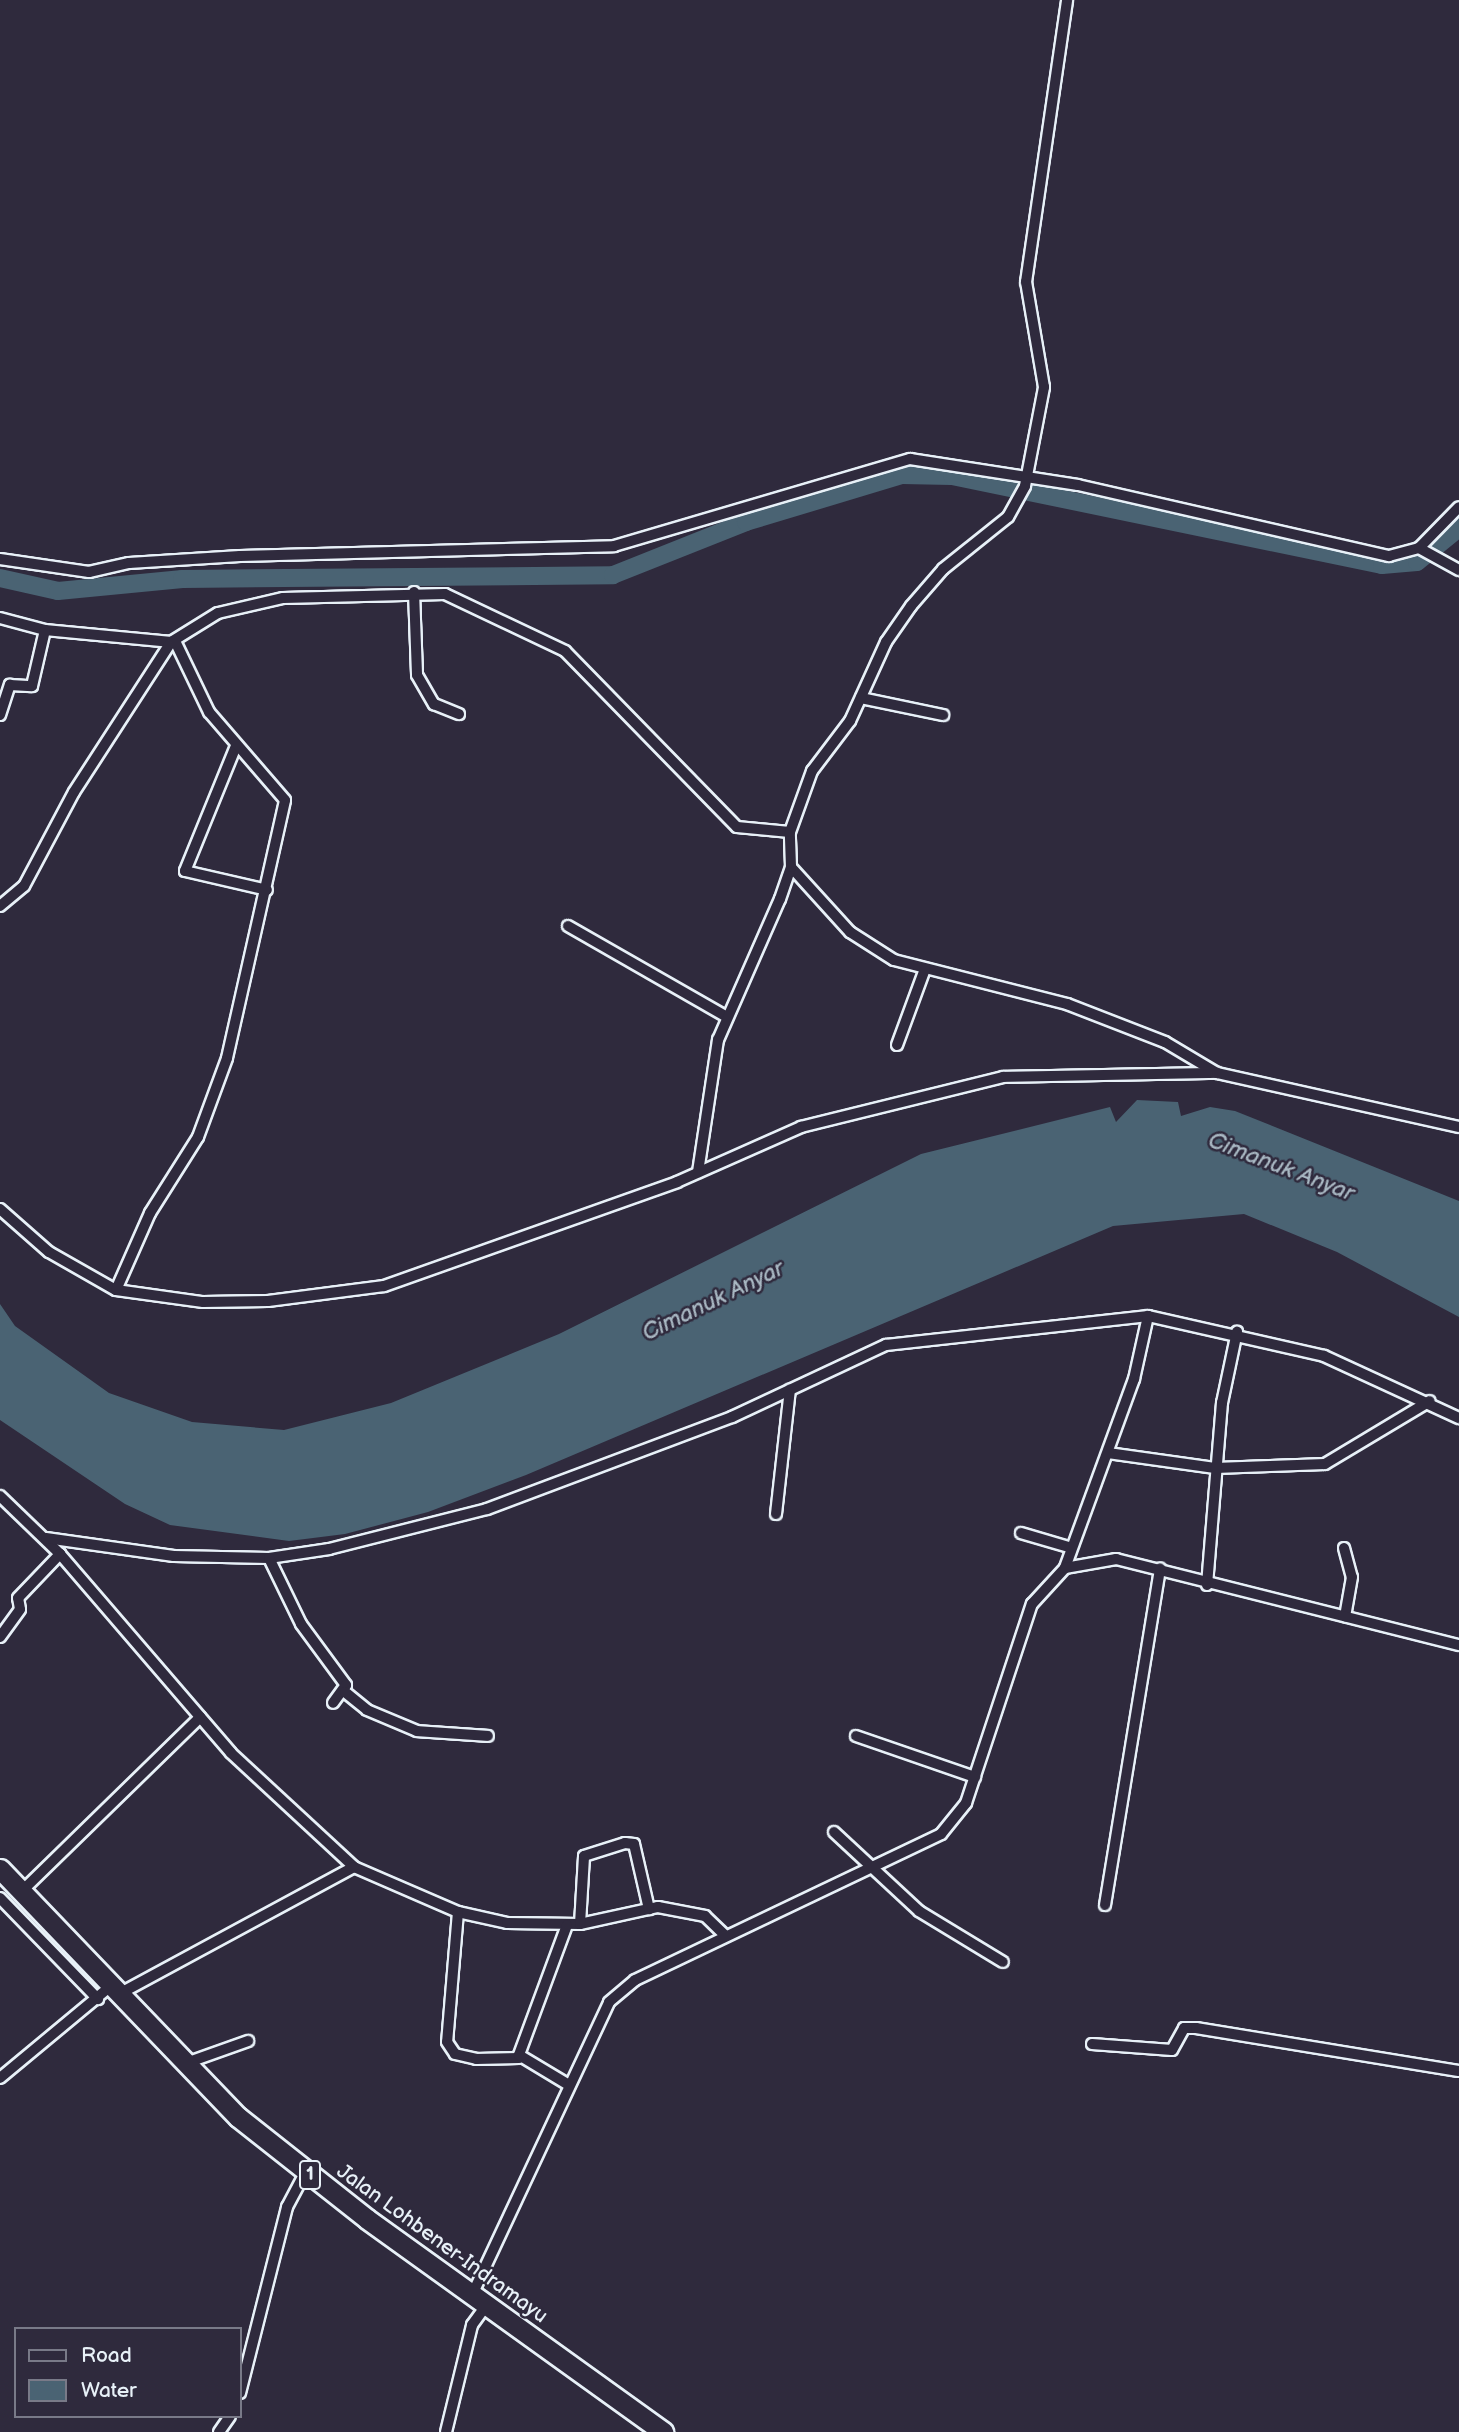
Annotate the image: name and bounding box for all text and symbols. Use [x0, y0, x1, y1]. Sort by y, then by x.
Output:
water label: Cimanuk Anyar [1204, 1126, 1358, 1208]
water label: Cimanuk Anyar [638, 1255, 788, 1347]
street label: Jalan Lohbener-Indramayu [332, 2159, 552, 2329]
road number: 1 [298, 2160, 322, 2190]
legend [14, 2327, 242, 2418]
text: Road [81, 2343, 132, 2368]
text: Water [81, 2378, 137, 2403]

